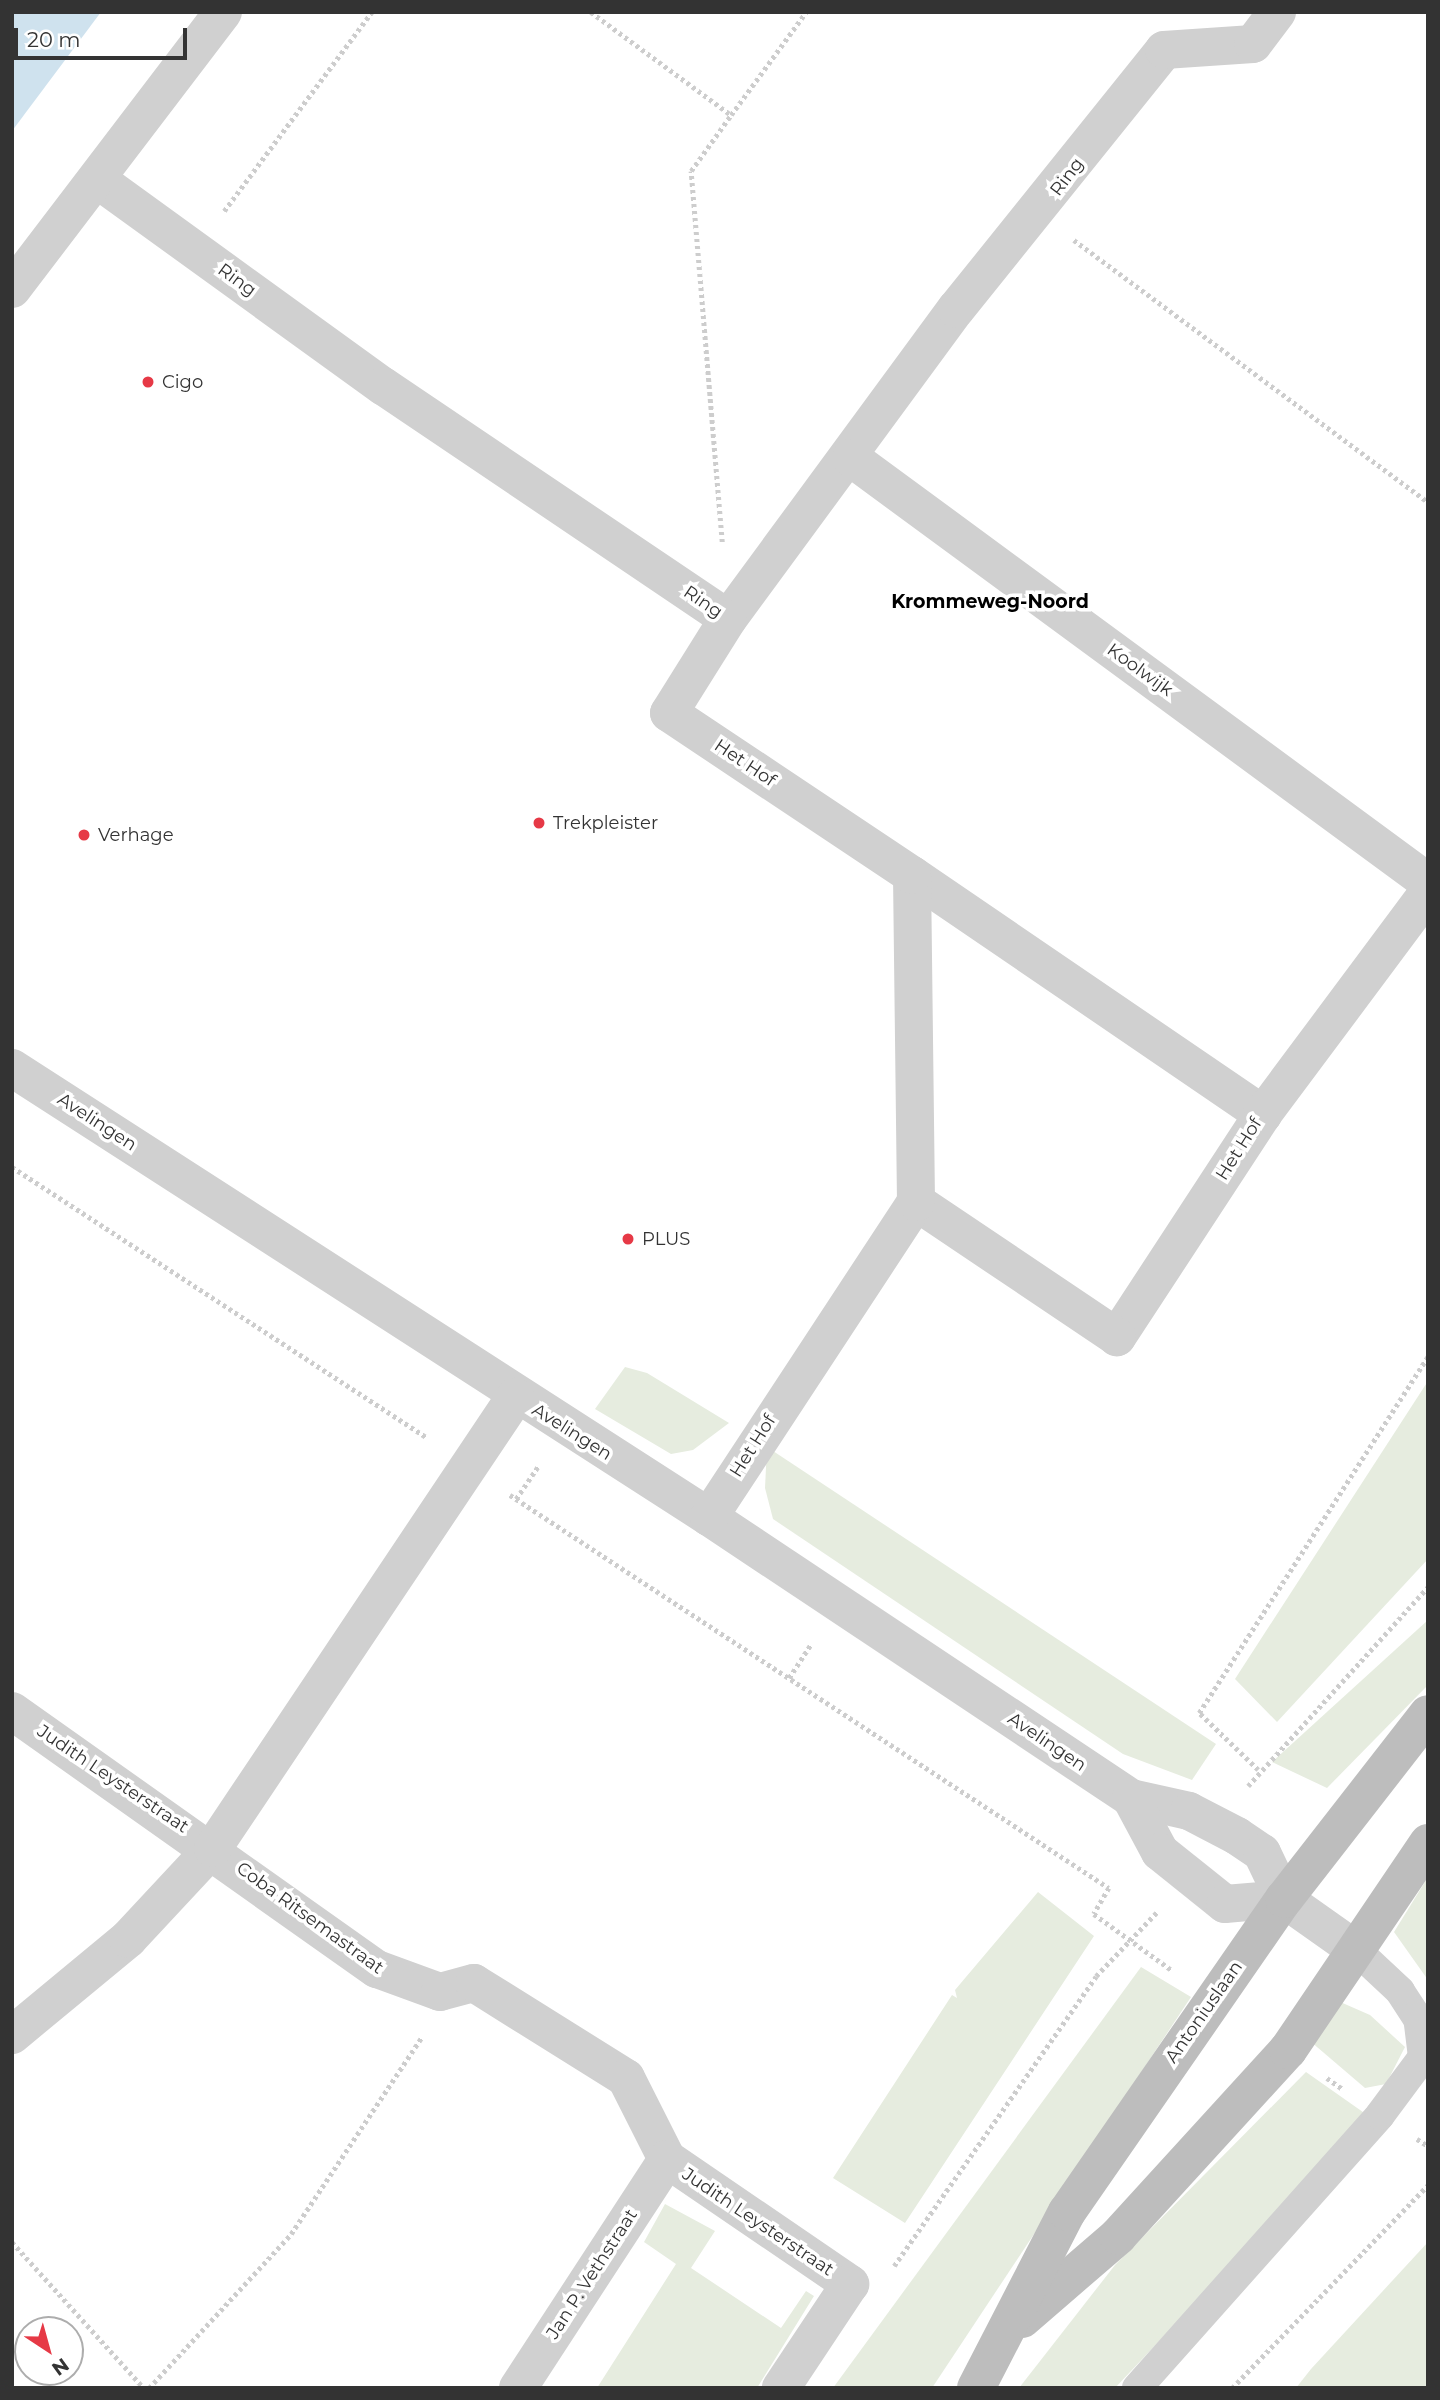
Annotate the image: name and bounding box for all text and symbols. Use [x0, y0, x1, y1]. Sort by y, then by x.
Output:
scale bar [18, 14, 191, 58]
text: 20 m [27, 27, 81, 52]
street label: Ring [1046, 154, 1088, 200]
street label: Ring [214, 259, 260, 301]
place label: Cigo [162, 371, 203, 393]
marker: Cigo [140, 374, 156, 390]
street label: Ring [679, 581, 727, 623]
district label: Krommeweg-Noord [891, 591, 1089, 613]
street label: Koolwijk [1103, 639, 1177, 701]
street label: Het Hof [710, 735, 780, 791]
place label: Trekpleister [553, 812, 658, 834]
marker: Trekpleister [531, 815, 547, 831]
place label: Verhage [98, 824, 174, 846]
marker: Verhage [76, 827, 92, 843]
street label: Avelingen [53, 1088, 141, 1156]
street label: Het Hof [1211, 1114, 1267, 1184]
place label: PLUS [642, 1228, 690, 1250]
marker: PLUS [620, 1231, 636, 1247]
street label: Avelingen [528, 1399, 616, 1465]
street label: Het Hof [725, 1411, 781, 1481]
street label: Avelingen [1004, 1708, 1090, 1776]
street label: Judith Leysterstraat [33, 1720, 193, 1838]
street label: Coba Ritsemastraat [232, 1857, 388, 1979]
street label: Antoniuslaan [1161, 1957, 1247, 2067]
street label: Judith Leysterstraat [678, 2163, 838, 2281]
street label: Jan P. Vethstraat [542, 2205, 642, 2343]
north arrow [14, 2316, 84, 2386]
text: N [47, 2353, 73, 2381]

